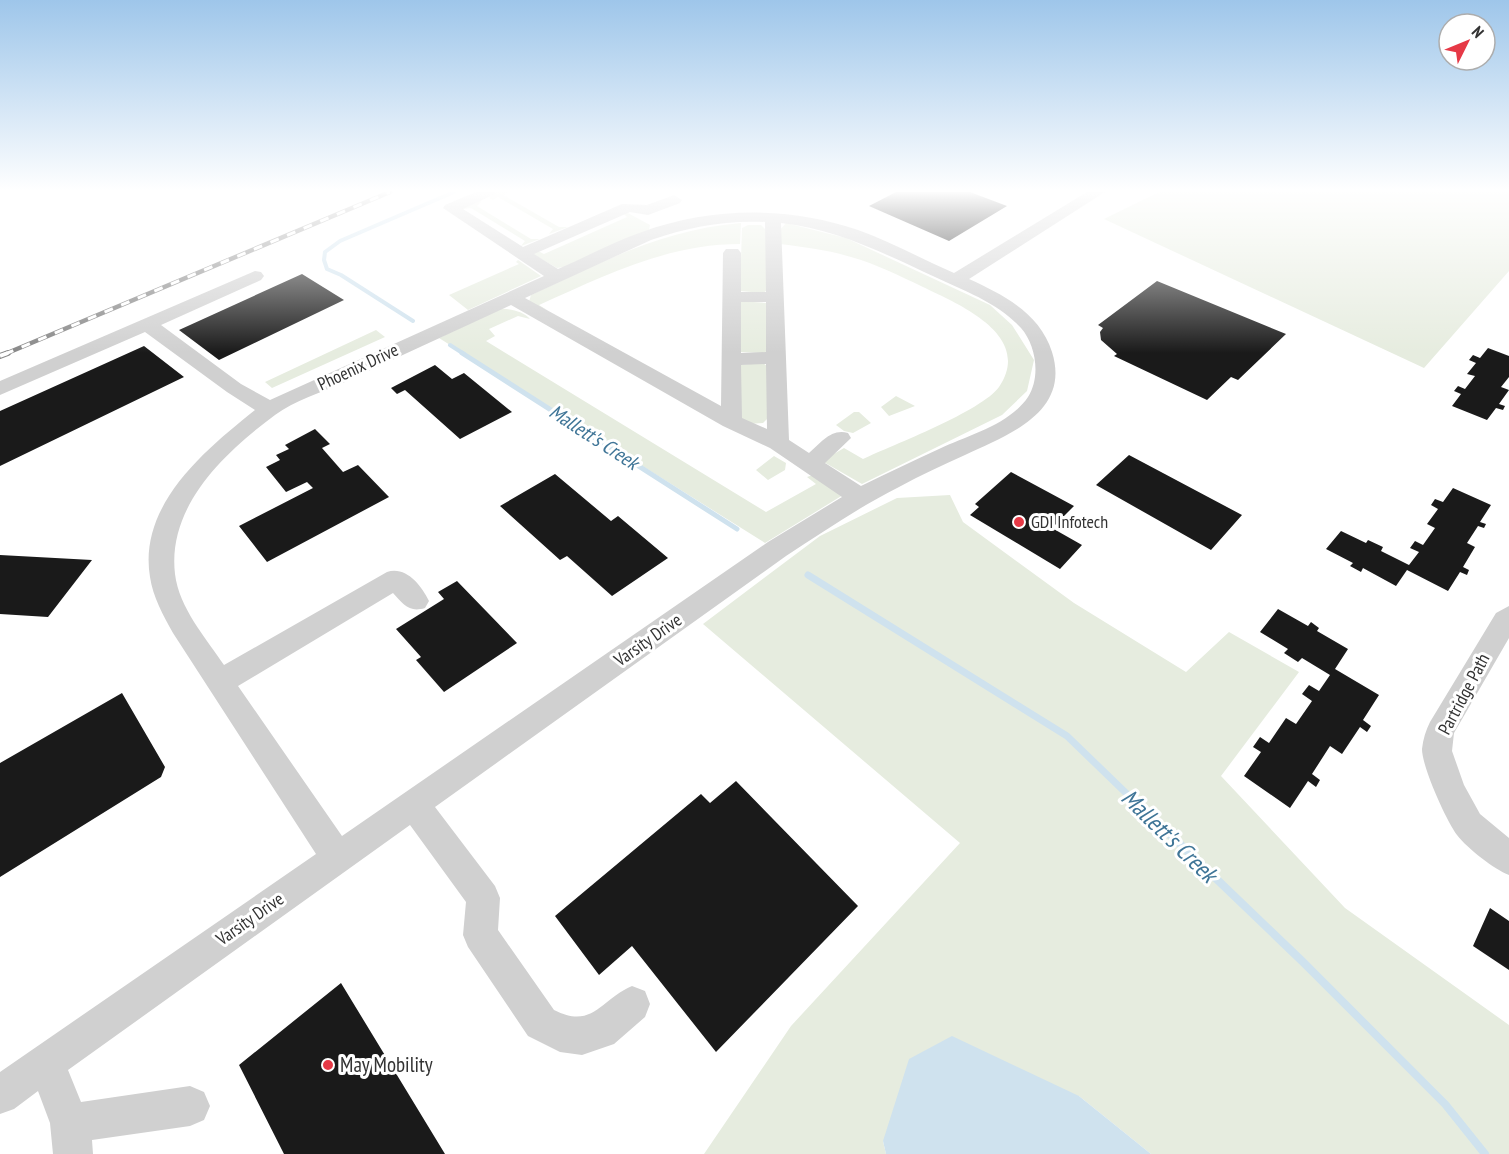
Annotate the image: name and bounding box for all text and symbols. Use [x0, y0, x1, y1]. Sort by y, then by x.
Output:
north arrow [1437, 12, 1497, 72]
text: N [1468, 22, 1488, 42]
street label: Phoenix Drive [314, 338, 402, 395]
water label: Mallett's Creek [544, 398, 645, 477]
place label: GDI Infotech [1031, 510, 1108, 533]
marker: GDI Infotech [1012, 515, 1026, 529]
street label: Varsity Drive [609, 608, 686, 672]
street label: Partridge Path [1433, 649, 1494, 738]
water label: Mallett's Creek [1115, 782, 1226, 891]
street label: Varsity Drive [211, 887, 288, 951]
place label: May Mobility [340, 1051, 433, 1078]
marker: May Mobility [321, 1058, 335, 1072]

